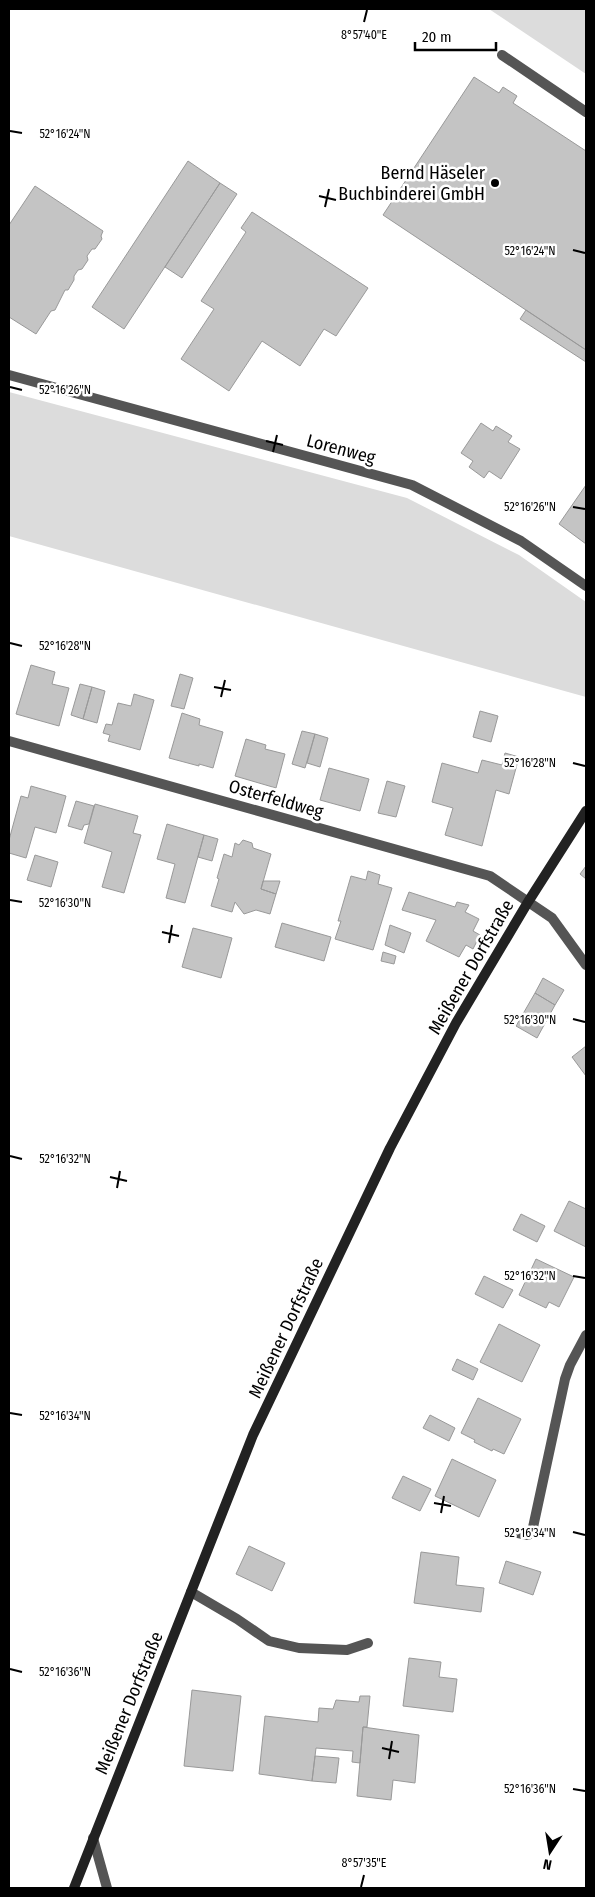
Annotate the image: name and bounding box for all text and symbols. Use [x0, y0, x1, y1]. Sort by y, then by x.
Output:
scale bar [415, 20, 496, 52]
text: 8°57'40"E [341, 28, 387, 42]
text: 20 m [422, 28, 452, 46]
text: 52°16'24"N [39, 127, 91, 141]
place label: Bernd Häseler Buchbinderei GmbH [338, 162, 486, 205]
marker: Bernd Häseler Buchbinderei GmbH [489, 177, 501, 189]
text: 52°16'24"N [504, 244, 556, 258]
text: 52°16'26"N [39, 383, 91, 397]
street label: Lorenweg [304, 429, 378, 469]
text: 52°16'26"N [504, 500, 556, 514]
text: 52°16'28"N [39, 639, 91, 653]
text: 52°16'28"N [504, 756, 556, 770]
street label: Osterfeldweg [226, 775, 326, 823]
text: 52°16'30"N [39, 896, 91, 910]
street label: Meißener Dorfstraße [423, 896, 519, 1038]
text: 52°16'30"N [504, 1013, 556, 1027]
text: 52°16'32"N [39, 1152, 91, 1166]
street label: Meißener Dorfstraße [244, 1254, 328, 1401]
text: 52°16'32"N [504, 1269, 556, 1283]
text: 52°16'34"N [39, 1409, 91, 1423]
text: 52°16'34"N [504, 1526, 556, 1540]
street label: Meißener Dorfstraße [90, 1628, 168, 1778]
text: 52°16'36"N [39, 1665, 91, 1679]
text: 52°16'36"N [504, 1782, 556, 1796]
north arrow [525, 1827, 575, 1877]
text: N [542, 1855, 553, 1873]
text: 8°57'35"E [341, 1856, 387, 1870]

